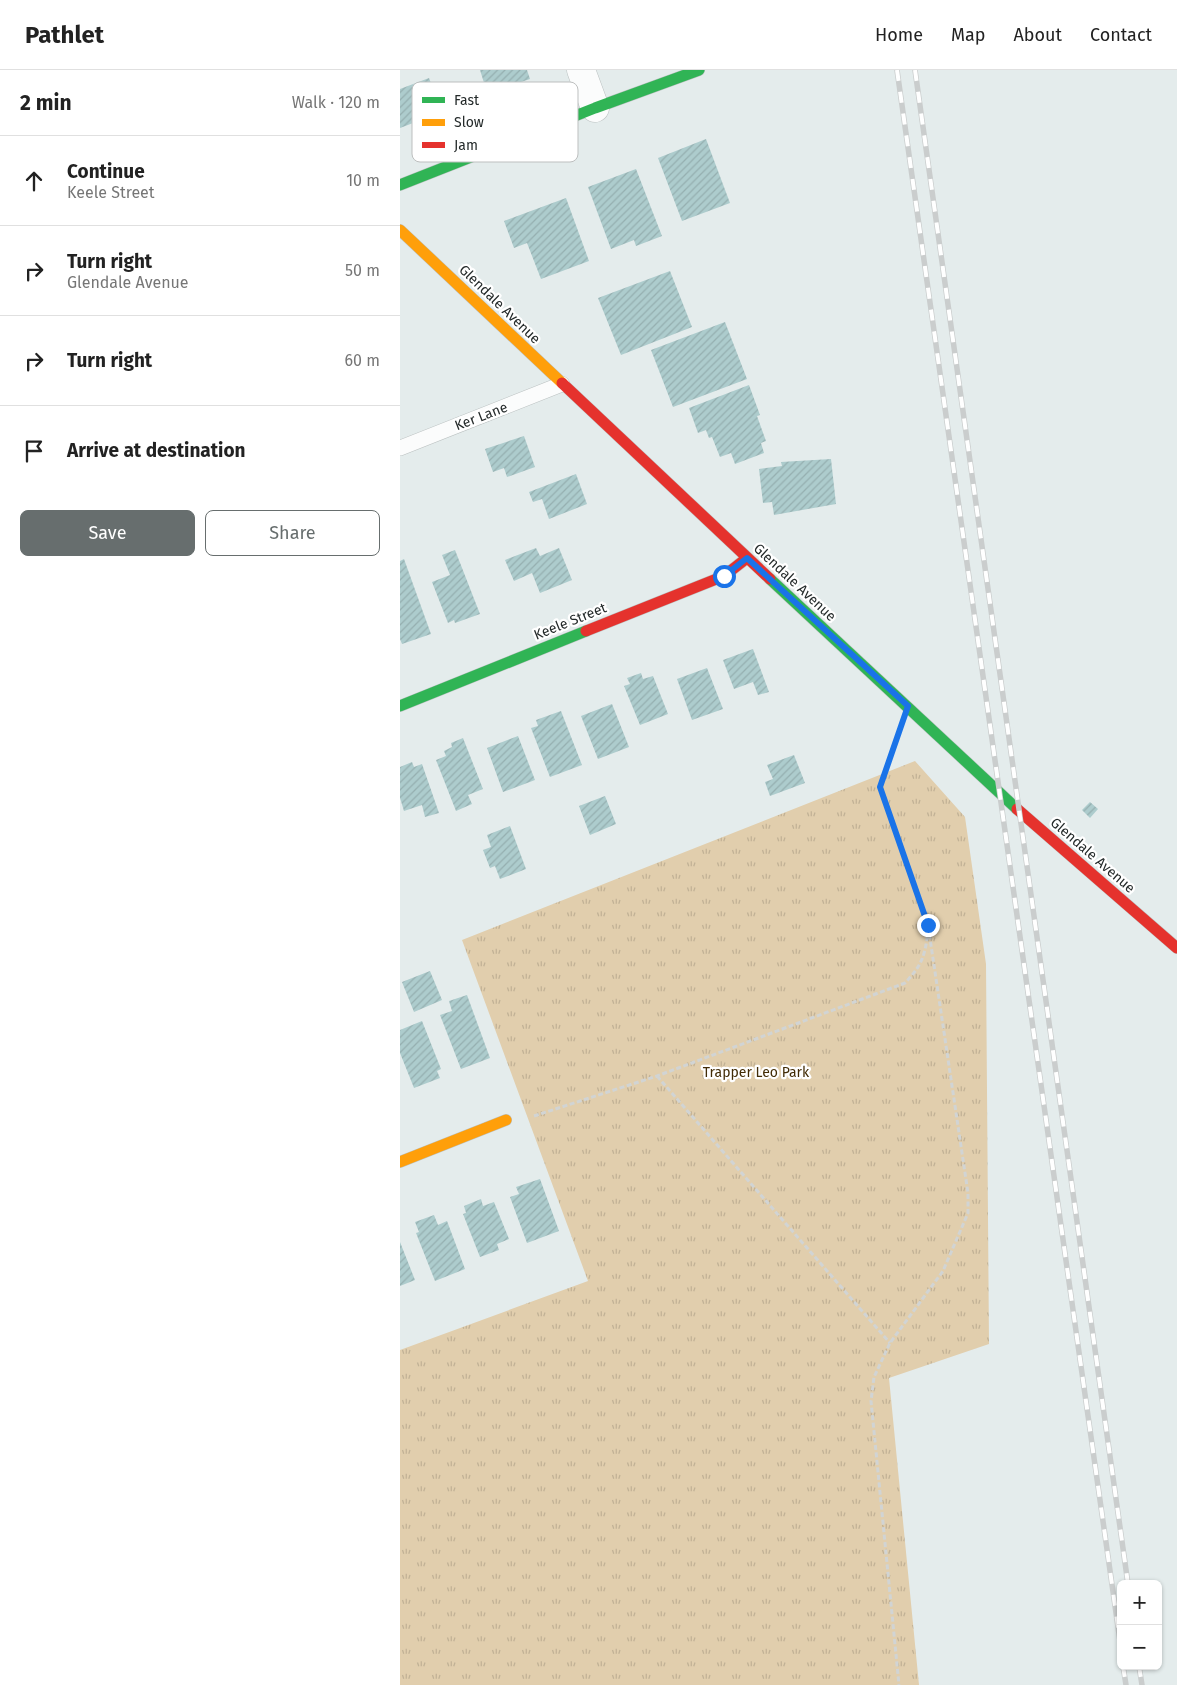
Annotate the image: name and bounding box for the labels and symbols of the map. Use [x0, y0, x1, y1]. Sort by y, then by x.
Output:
legend [412, 82, 578, 162]
text: Fast [454, 92, 480, 109]
text: Slow [454, 114, 484, 131]
text: Jam [454, 137, 478, 154]
street label: Glendale Avenue [455, 261, 544, 347]
street label: Ker Lane [452, 399, 510, 434]
street label: Glendale Avenue [750, 540, 839, 625]
route start [713, 565, 736, 588]
street label: Keele Street [531, 599, 610, 644]
street label: Glendale Avenue [1047, 814, 1138, 897]
route end [917, 914, 940, 937]
park label: Trapper Leo Park [703, 1064, 810, 1081]

